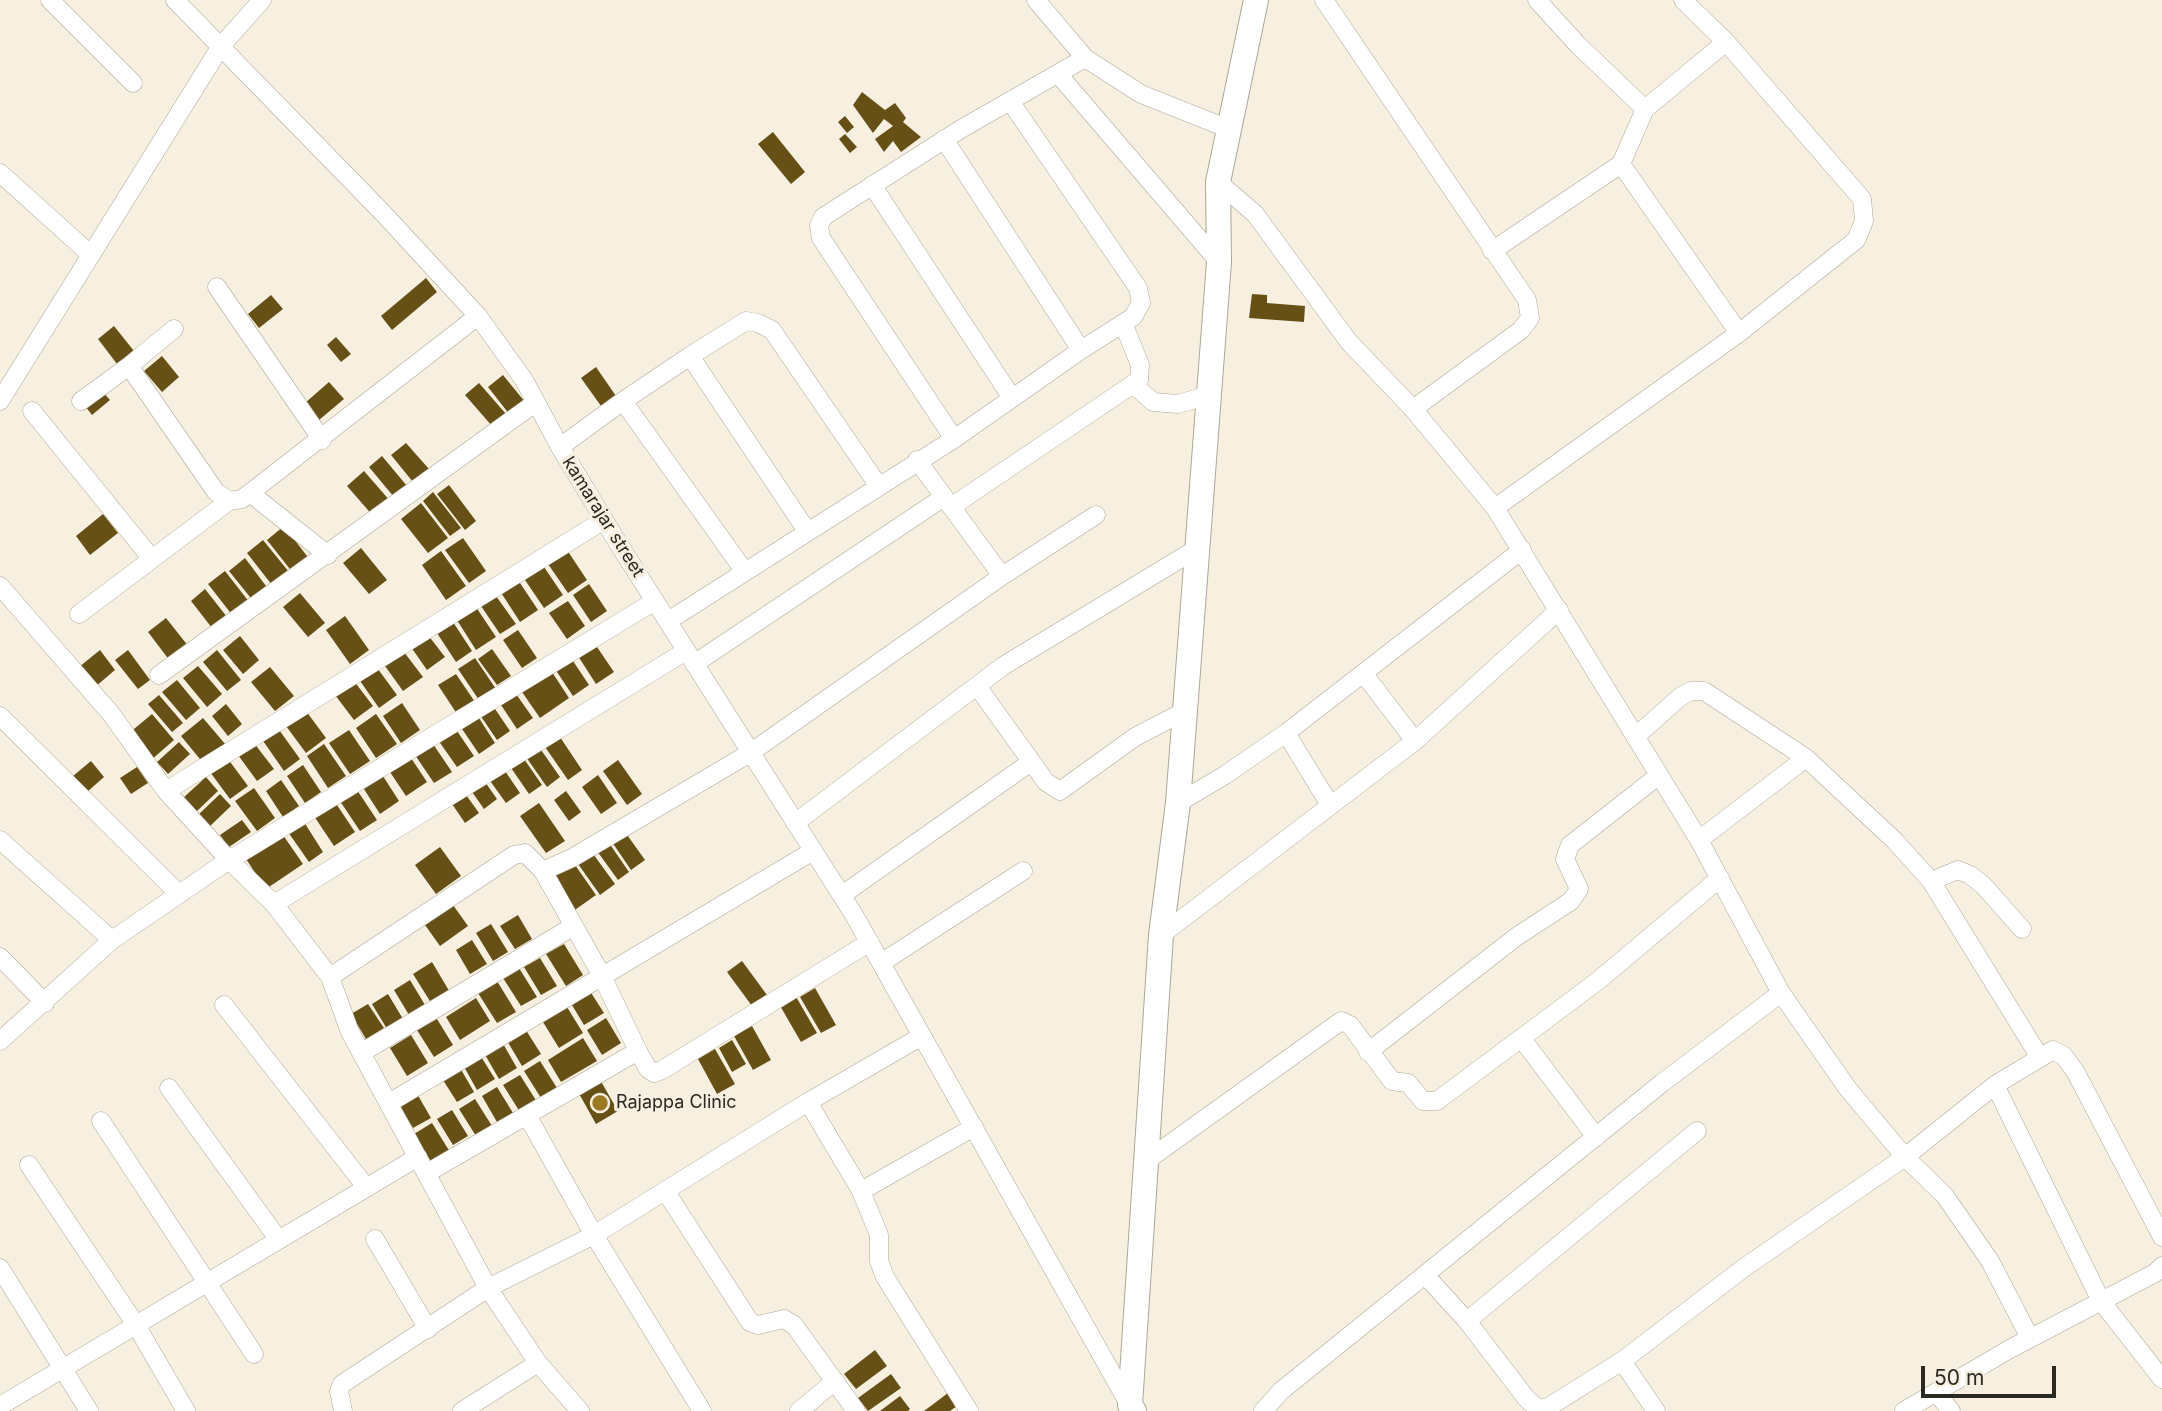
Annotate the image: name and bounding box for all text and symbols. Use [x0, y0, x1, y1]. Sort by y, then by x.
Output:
street label: kamarajar street [557, 453, 649, 581]
place label: Rajappa Clinic [616, 1092, 737, 1114]
marker: Rajappa Clinic [590, 1093, 610, 1113]
scale bar [1924, 1352, 2059, 1396]
text: 50 m [1934, 1365, 1984, 1390]

